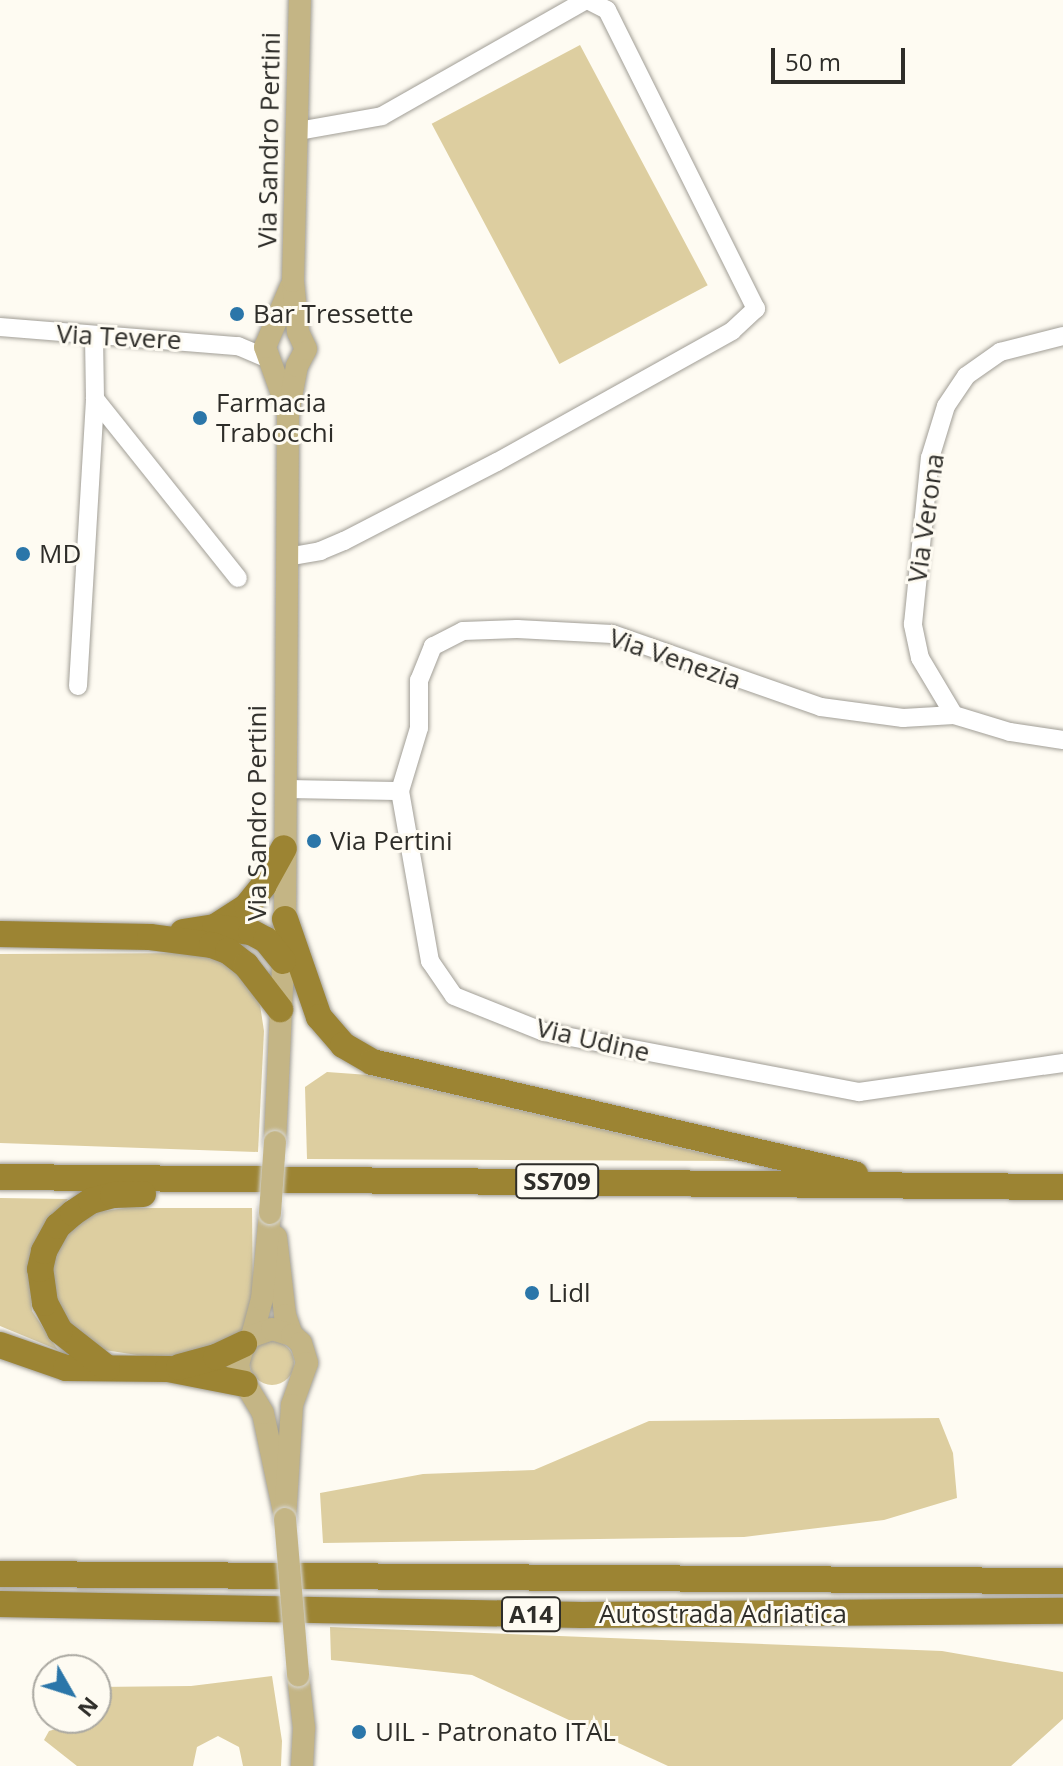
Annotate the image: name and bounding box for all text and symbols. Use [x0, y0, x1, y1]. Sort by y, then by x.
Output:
street label: Via Sandro Pertini [252, 32, 286, 248]
scale bar [775, 32, 909, 82]
text: 50 m [785, 45, 841, 78]
place label: Bar Tressette [253, 298, 414, 330]
marker: Bar Tressette [228, 305, 246, 323]
street label: Via Tevere [56, 318, 182, 356]
place label: Farmacia Trabocchi [216, 387, 334, 448]
marker: Farmacia Trabocchi [191, 409, 209, 427]
street label: Via Verona [902, 451, 950, 585]
place label: MD [39, 538, 81, 570]
marker: MD [14, 545, 32, 563]
street label: Via Venezia [605, 622, 745, 696]
street label: Via Sandro Pertini [241, 705, 273, 921]
place label: Via Pertini [330, 825, 452, 857]
marker: Via Pertini [305, 832, 323, 850]
street label: Via Udine [533, 1012, 653, 1068]
road number: SS709 [515, 1161, 599, 1201]
place label: Lidl [548, 1277, 591, 1309]
marker: Lidl [523, 1284, 541, 1302]
road number: A14 [499, 1594, 563, 1634]
street label: Autostrada Adriatica [599, 1598, 847, 1630]
north arrow [32, 1654, 112, 1734]
text: N [72, 1691, 106, 1724]
place label: UIL - Patronato ITAL [375, 1716, 616, 1748]
marker: UIL - Patronato ITAL [350, 1723, 368, 1741]

